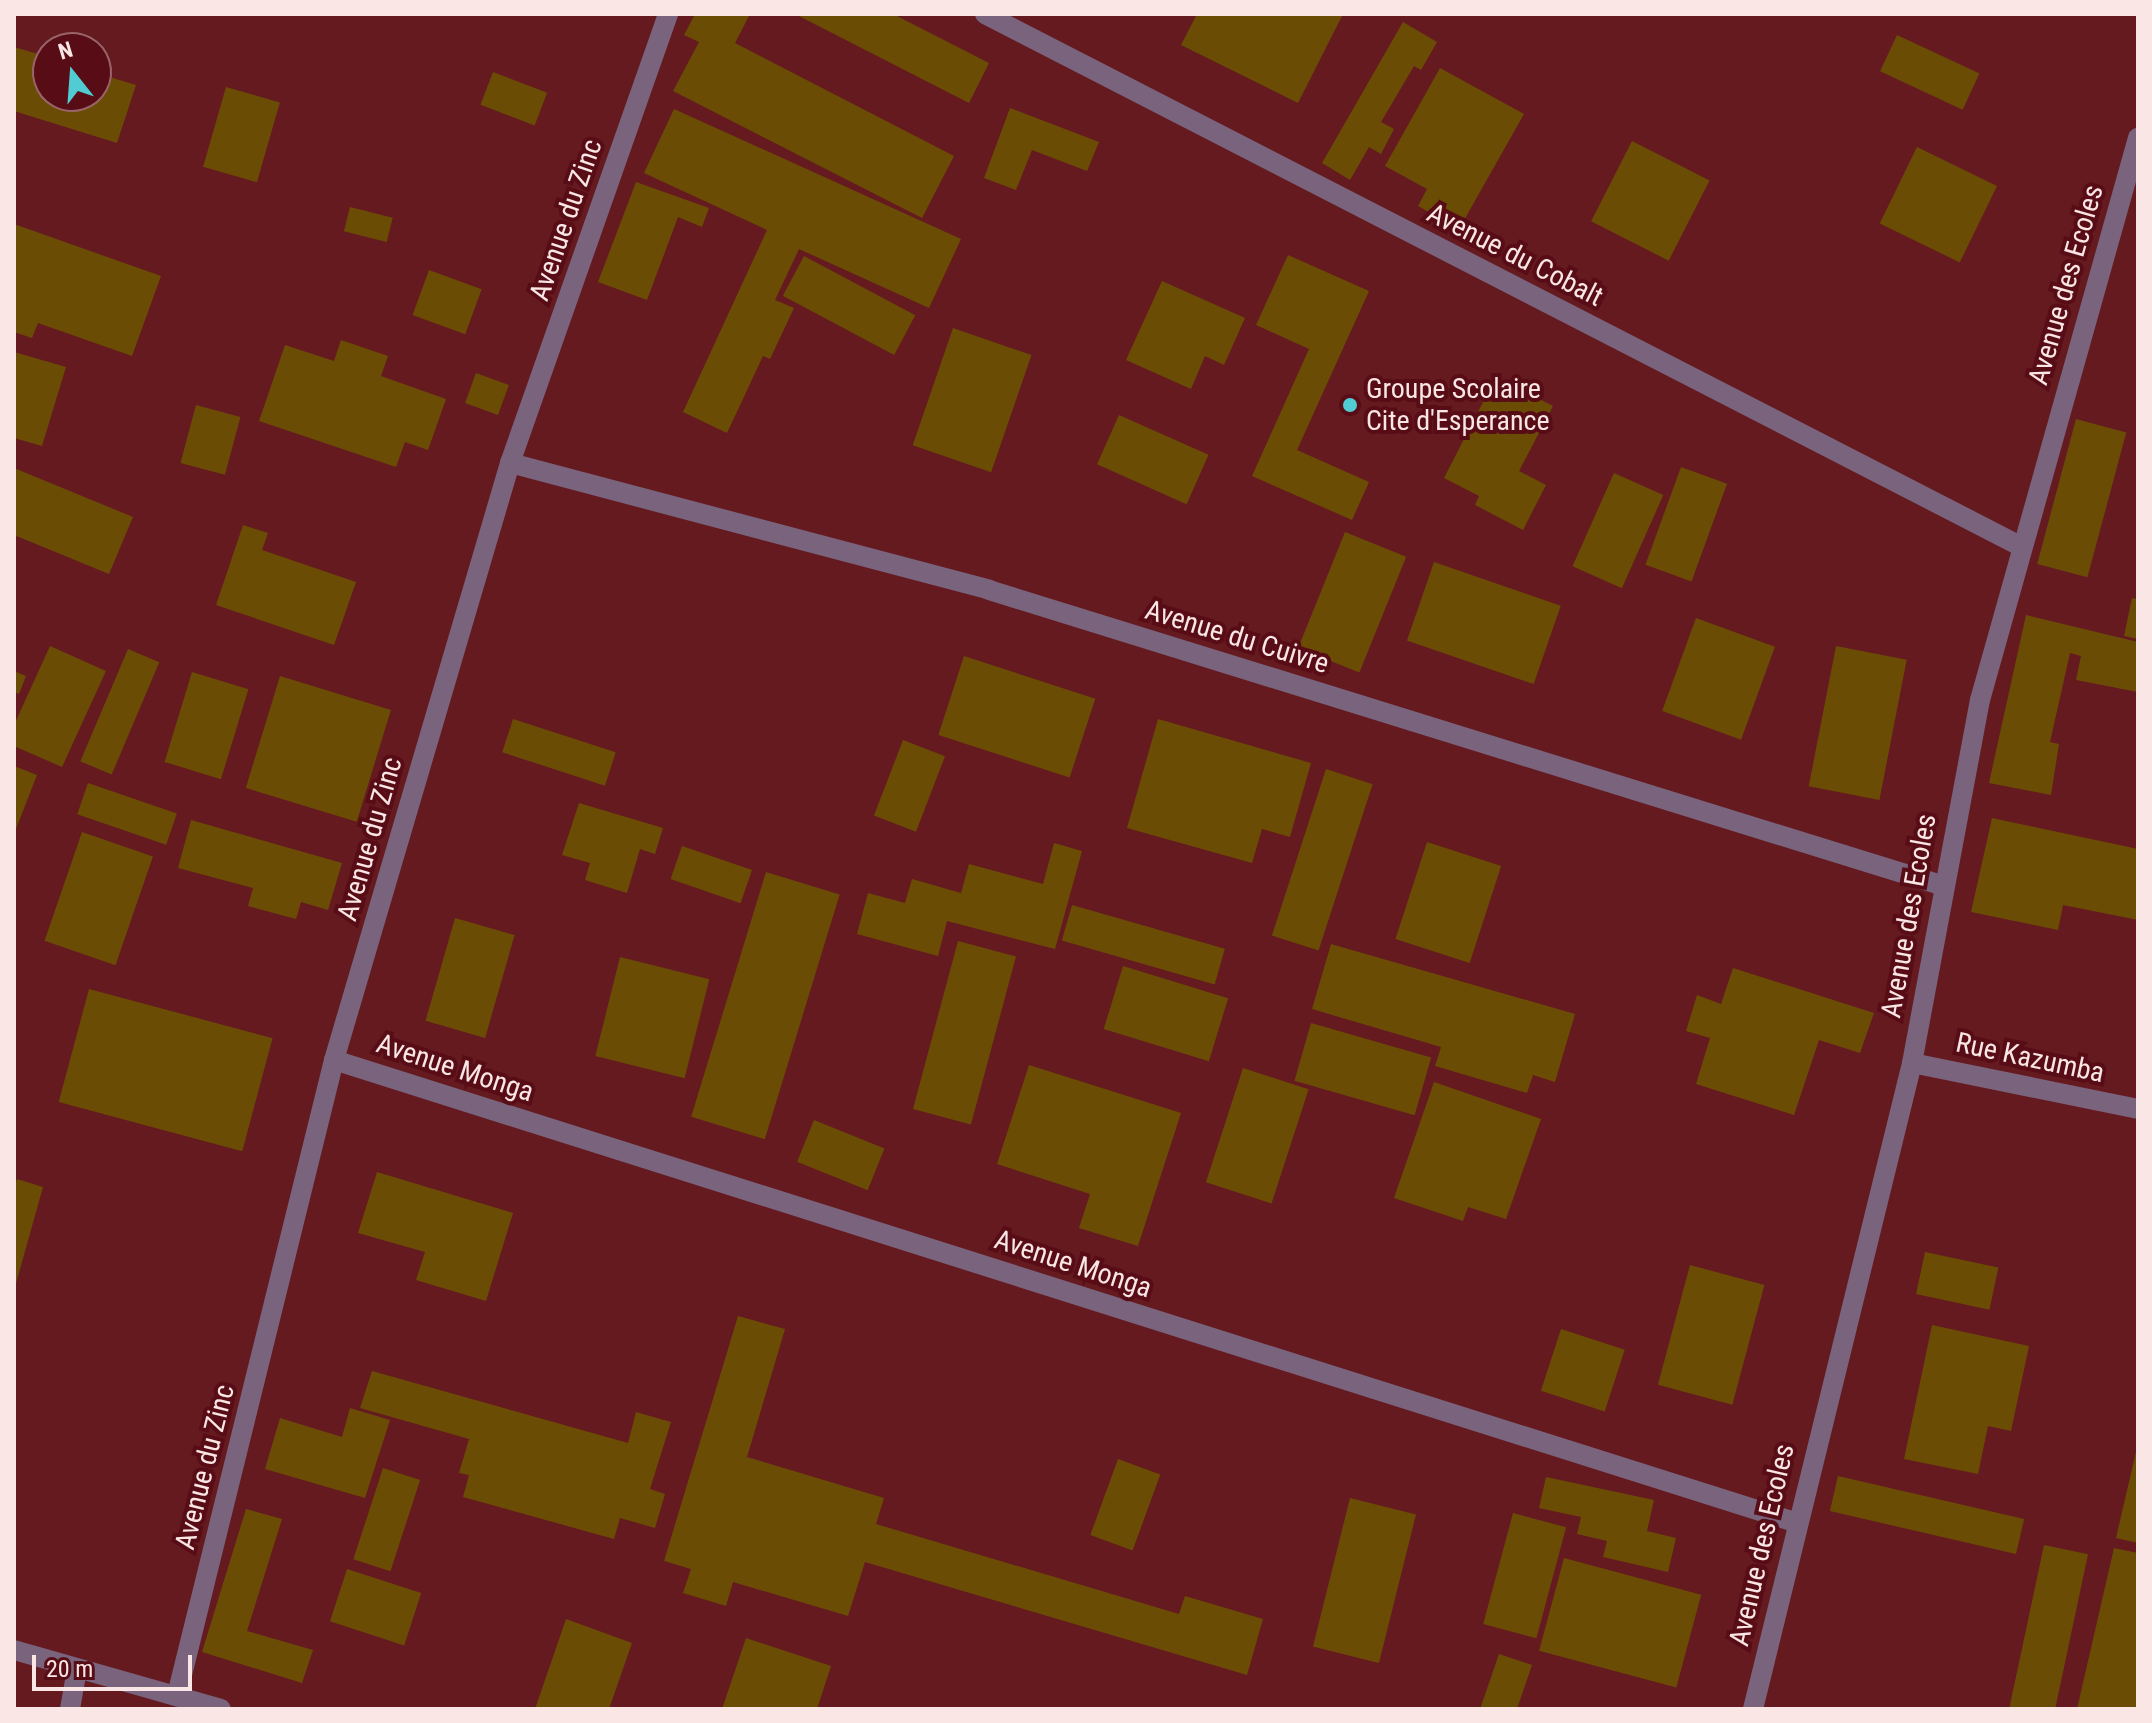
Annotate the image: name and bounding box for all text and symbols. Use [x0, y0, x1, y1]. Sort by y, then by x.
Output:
north arrow [32, 32, 112, 112]
text: N [55, 37, 76, 64]
street label: Avenue du Zinc [523, 135, 609, 305]
street label: Avenue des Ecoles [2021, 181, 2111, 389]
street label: Avenue du Cobalt [1422, 196, 1608, 314]
place label: Groupe Scolaire Cite d'Esperance [1366, 372, 1550, 438]
marker: Groupe Scolaire Cite d'Esperance [1341, 396, 1359, 414]
street label: Avenue du Cuivre [1141, 593, 1333, 681]
street label: Avenue du Zinc [331, 753, 409, 925]
street label: Avenue des Ecoles [1875, 812, 1943, 1020]
street label: Rue Kazumba [1953, 1026, 2107, 1090]
street label: Avenue Monga [372, 1027, 538, 1109]
street label: Avenue Monga [990, 1223, 1156, 1305]
street label: Avenue du Zinc [168, 1381, 242, 1553]
street label: Avenue des Ecoles [1722, 1441, 1802, 1649]
scale bar [36, 1639, 196, 1689]
text: 20 m [46, 1655, 93, 1683]

